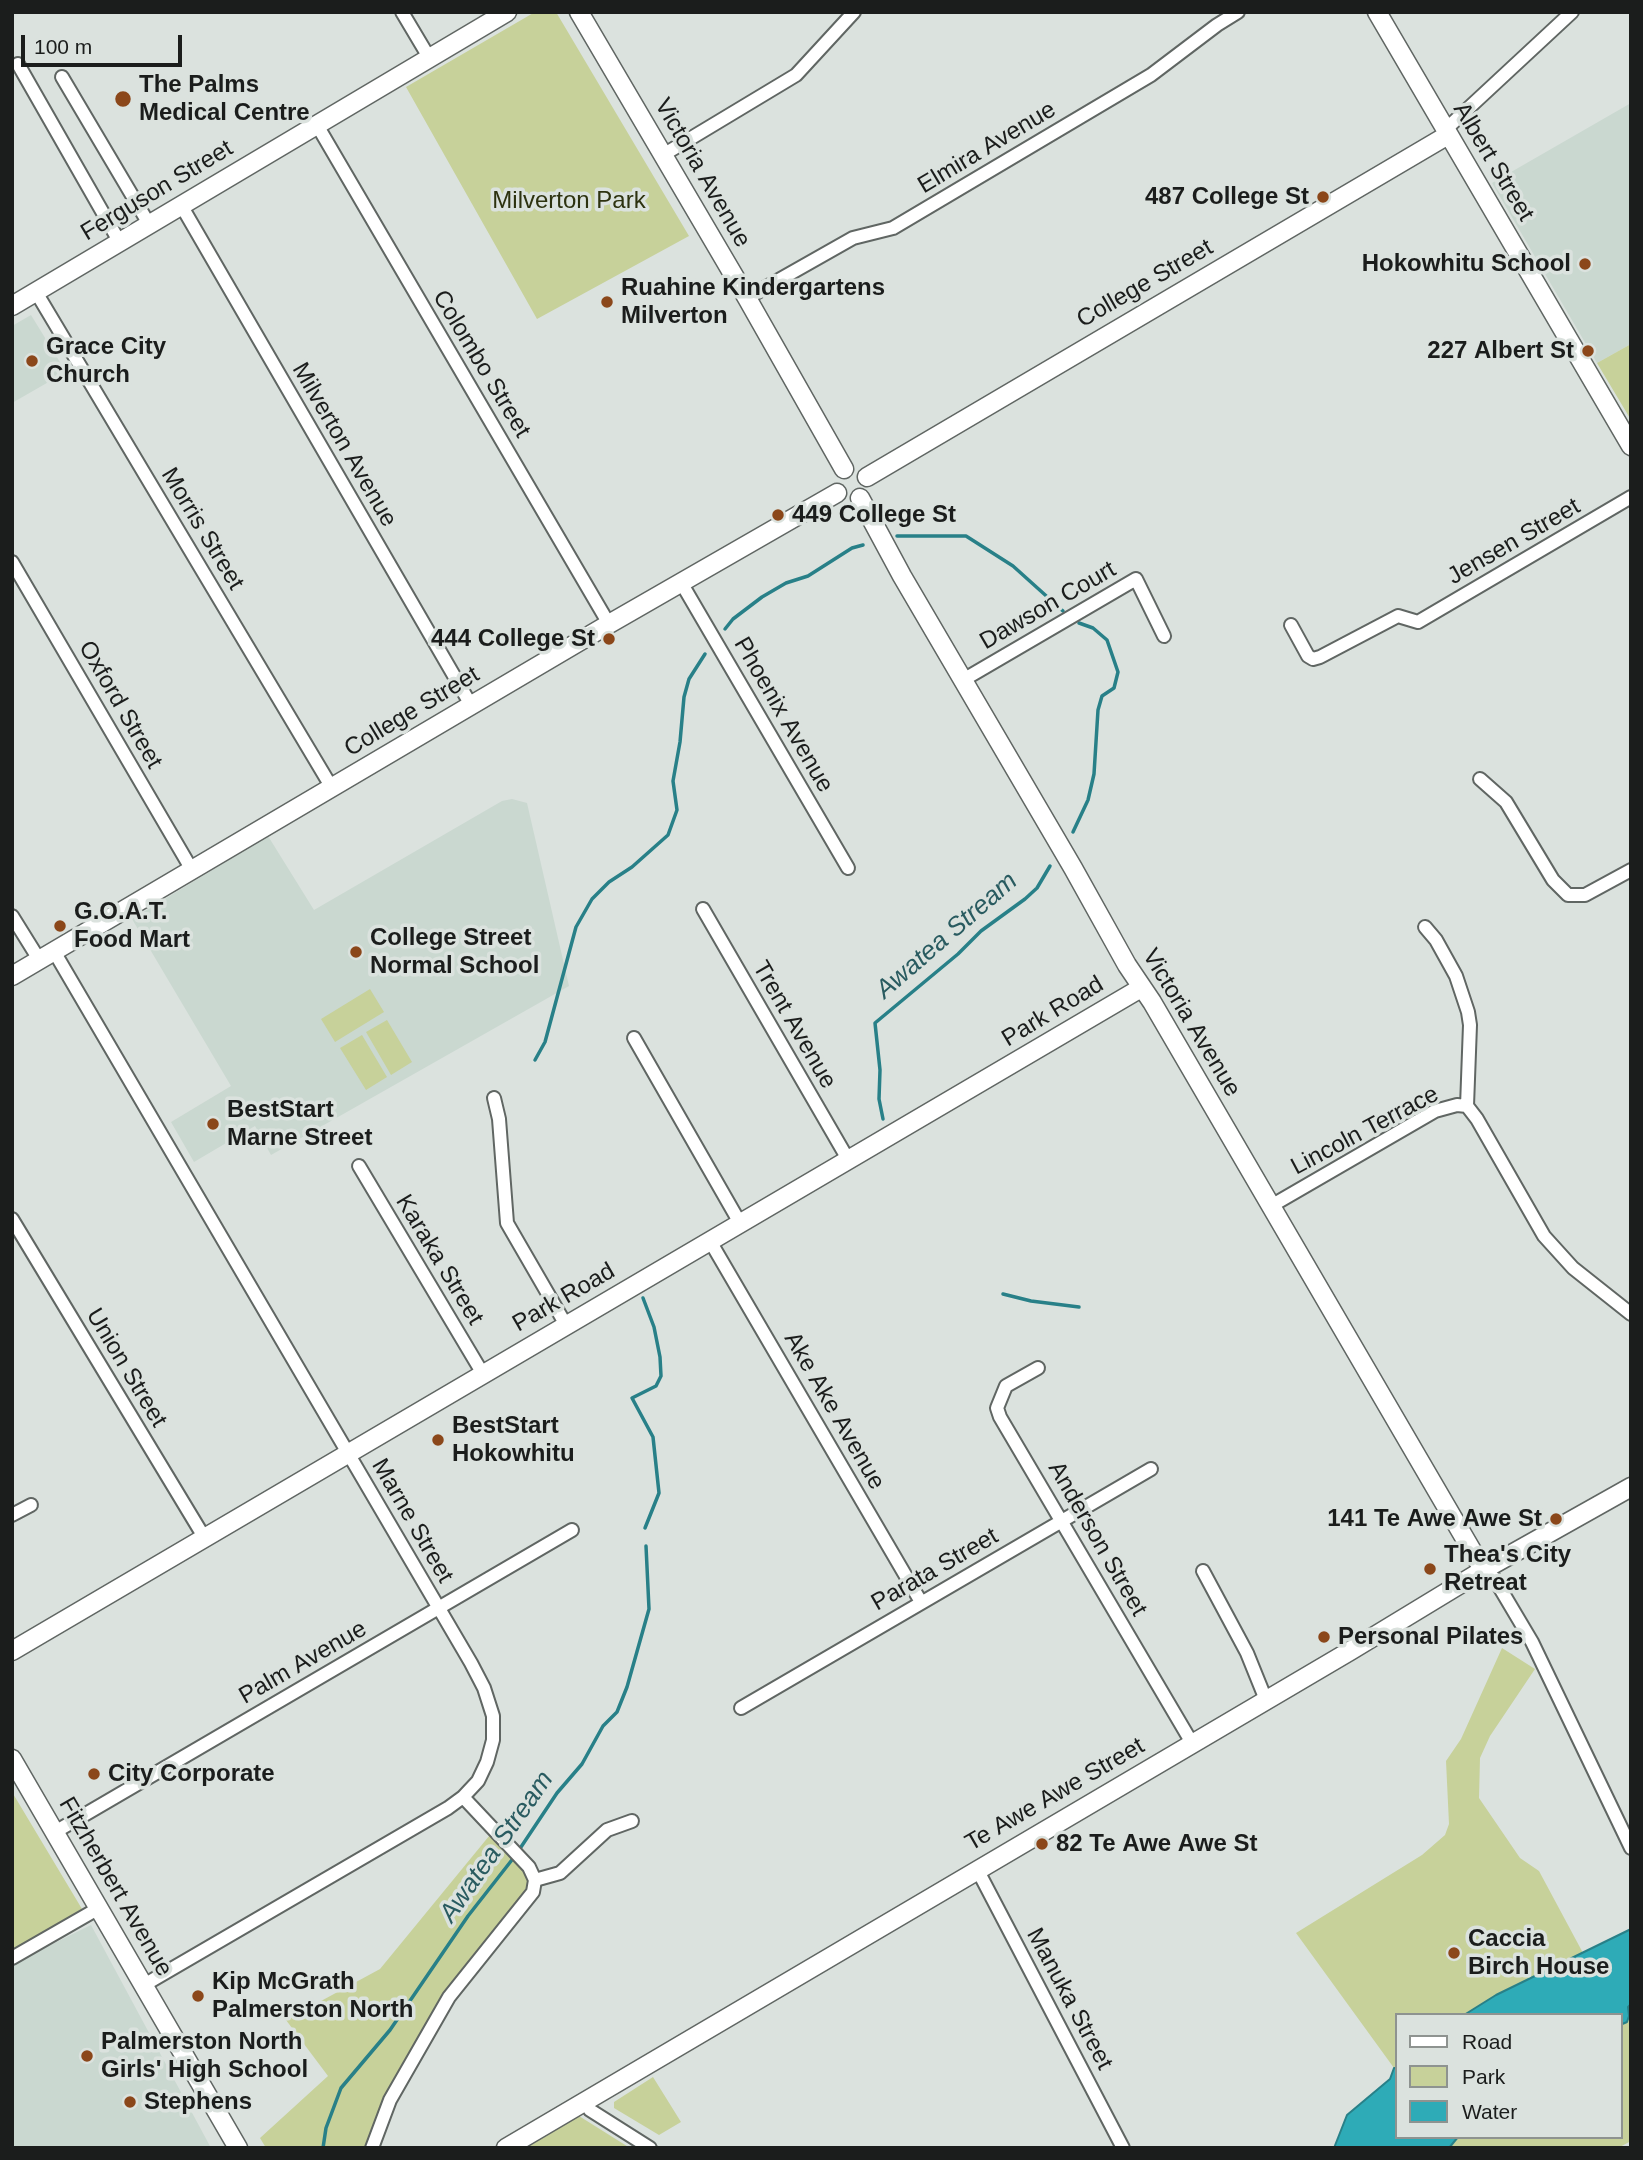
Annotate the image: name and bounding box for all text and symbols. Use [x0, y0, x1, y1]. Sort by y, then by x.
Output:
scale bar [24, 21, 186, 65]
text: 100 m [34, 35, 92, 58]
place label: The Palms Medical Centre [139, 71, 310, 127]
marker: The Palms Medical Centre [113, 89, 133, 109]
street label: Victoria Avenue [648, 93, 756, 253]
street label: Elmira Avenue [913, 96, 1061, 200]
street label: Albert Street [1446, 97, 1540, 227]
street label: Ferguson Street [76, 134, 238, 248]
place label: 487 College St [1145, 183, 1309, 211]
park label: Milverton Park [492, 187, 646, 215]
marker: 487 College St [1315, 189, 1331, 205]
street label: College Street [1072, 234, 1218, 334]
place label: Hokowhitu School [1362, 250, 1571, 278]
marker: Hokowhitu School [1577, 256, 1593, 272]
place label: Ruahine Kindergartens Milverton [621, 274, 885, 330]
street label: Colombo Street [426, 285, 536, 443]
marker: Ruahine Kindergartens Milverton [599, 294, 615, 310]
place label: Grace City Church [46, 333, 166, 389]
place label: 227 Albert St [1427, 337, 1574, 365]
marker: 227 Albert St [1580, 343, 1596, 359]
marker: Grace City Church [24, 353, 40, 369]
street label: Milverton Avenue [285, 358, 403, 532]
street label: Morris Street [154, 463, 250, 595]
street label: Jensen Street [1443, 493, 1585, 591]
place label: 449 College St [792, 501, 956, 529]
marker: 449 College St [770, 507, 786, 523]
street label: Dawson Court [975, 556, 1121, 656]
place label: 444 College St [431, 625, 595, 653]
marker: 444 College St [601, 631, 617, 647]
street label: Phoenix Avenue [727, 632, 839, 798]
street label: Oxford Street [72, 636, 168, 774]
street label: College Street [339, 660, 485, 764]
water label: Awatea Stream [870, 866, 1024, 1006]
place label: G.O.A.T. Food Mart [74, 898, 190, 954]
marker: G.O.A.T. Food Mart [52, 918, 68, 934]
place label: College Street Normal School [370, 924, 539, 980]
marker: College Street Normal School [348, 944, 364, 960]
street label: Victoria Avenue [1136, 944, 1246, 1102]
street label: Trent Avenue [746, 956, 842, 1094]
street label: Park Road [997, 970, 1109, 1054]
street label: Lincoln Terrace [1286, 1080, 1444, 1182]
place label: BestStart Marne Street [227, 1096, 372, 1152]
marker: BestStart Marne Street [205, 1116, 221, 1132]
street label: Karaka Street [389, 1190, 489, 1330]
street label: Park Road [508, 1257, 620, 1339]
street label: Union Street [79, 1303, 173, 1433]
street label: Ake Ake Avenue [777, 1327, 891, 1495]
place label: BestStart Hokowhitu [452, 1412, 575, 1468]
marker: BestStart Hokowhitu [430, 1432, 446, 1448]
street label: Marne Street [365, 1454, 459, 1588]
street label: Anderson Street [1041, 1457, 1153, 1621]
place label: 141 Te Awe Awe St [1327, 1505, 1542, 1533]
marker: 141 Te Awe Awe St [1548, 1511, 1564, 1527]
street label: Parata Street [867, 1522, 1003, 1618]
place label: Thea's City Retreat [1444, 1541, 1571, 1597]
marker: Thea's City Retreat [1422, 1561, 1438, 1577]
street label: Palm Avenue [234, 1615, 372, 1711]
place label: Personal Pilates [1338, 1623, 1523, 1651]
marker: Personal Pilates [1316, 1629, 1332, 1645]
street label: Te Awe Awe Street [960, 1732, 1150, 1858]
place label: City Corporate [108, 1760, 275, 1788]
water label: Awatea Stream [433, 1765, 561, 1929]
marker: City Corporate [86, 1766, 102, 1782]
street label: Fitzherbert Avenue [52, 1792, 178, 1982]
place label: 82 Te Awe Awe St [1056, 1830, 1257, 1858]
marker: 82 Te Awe Awe St [1034, 1836, 1050, 1852]
street label: Manuka Street [1020, 1923, 1118, 2075]
place label: Caccia Birch House [1468, 1925, 1609, 1981]
marker: Caccia Birch House [1446, 1945, 1462, 1961]
place label: Kip McGrath Palmerston North [212, 1968, 413, 2024]
marker: Kip McGrath Palmerston North [190, 1988, 206, 2004]
legend [1394, 2013, 1622, 2139]
place label: Palmerston North Girls' High School [101, 2028, 308, 2084]
text: Road [1462, 2030, 1512, 2053]
marker: Palmerston North Girls' High School [79, 2048, 95, 2064]
text: Park [1462, 2065, 1505, 2088]
place label: Stephens [144, 2088, 252, 2116]
marker: Stephens [122, 2094, 138, 2110]
text: Water [1462, 2100, 1517, 2123]

